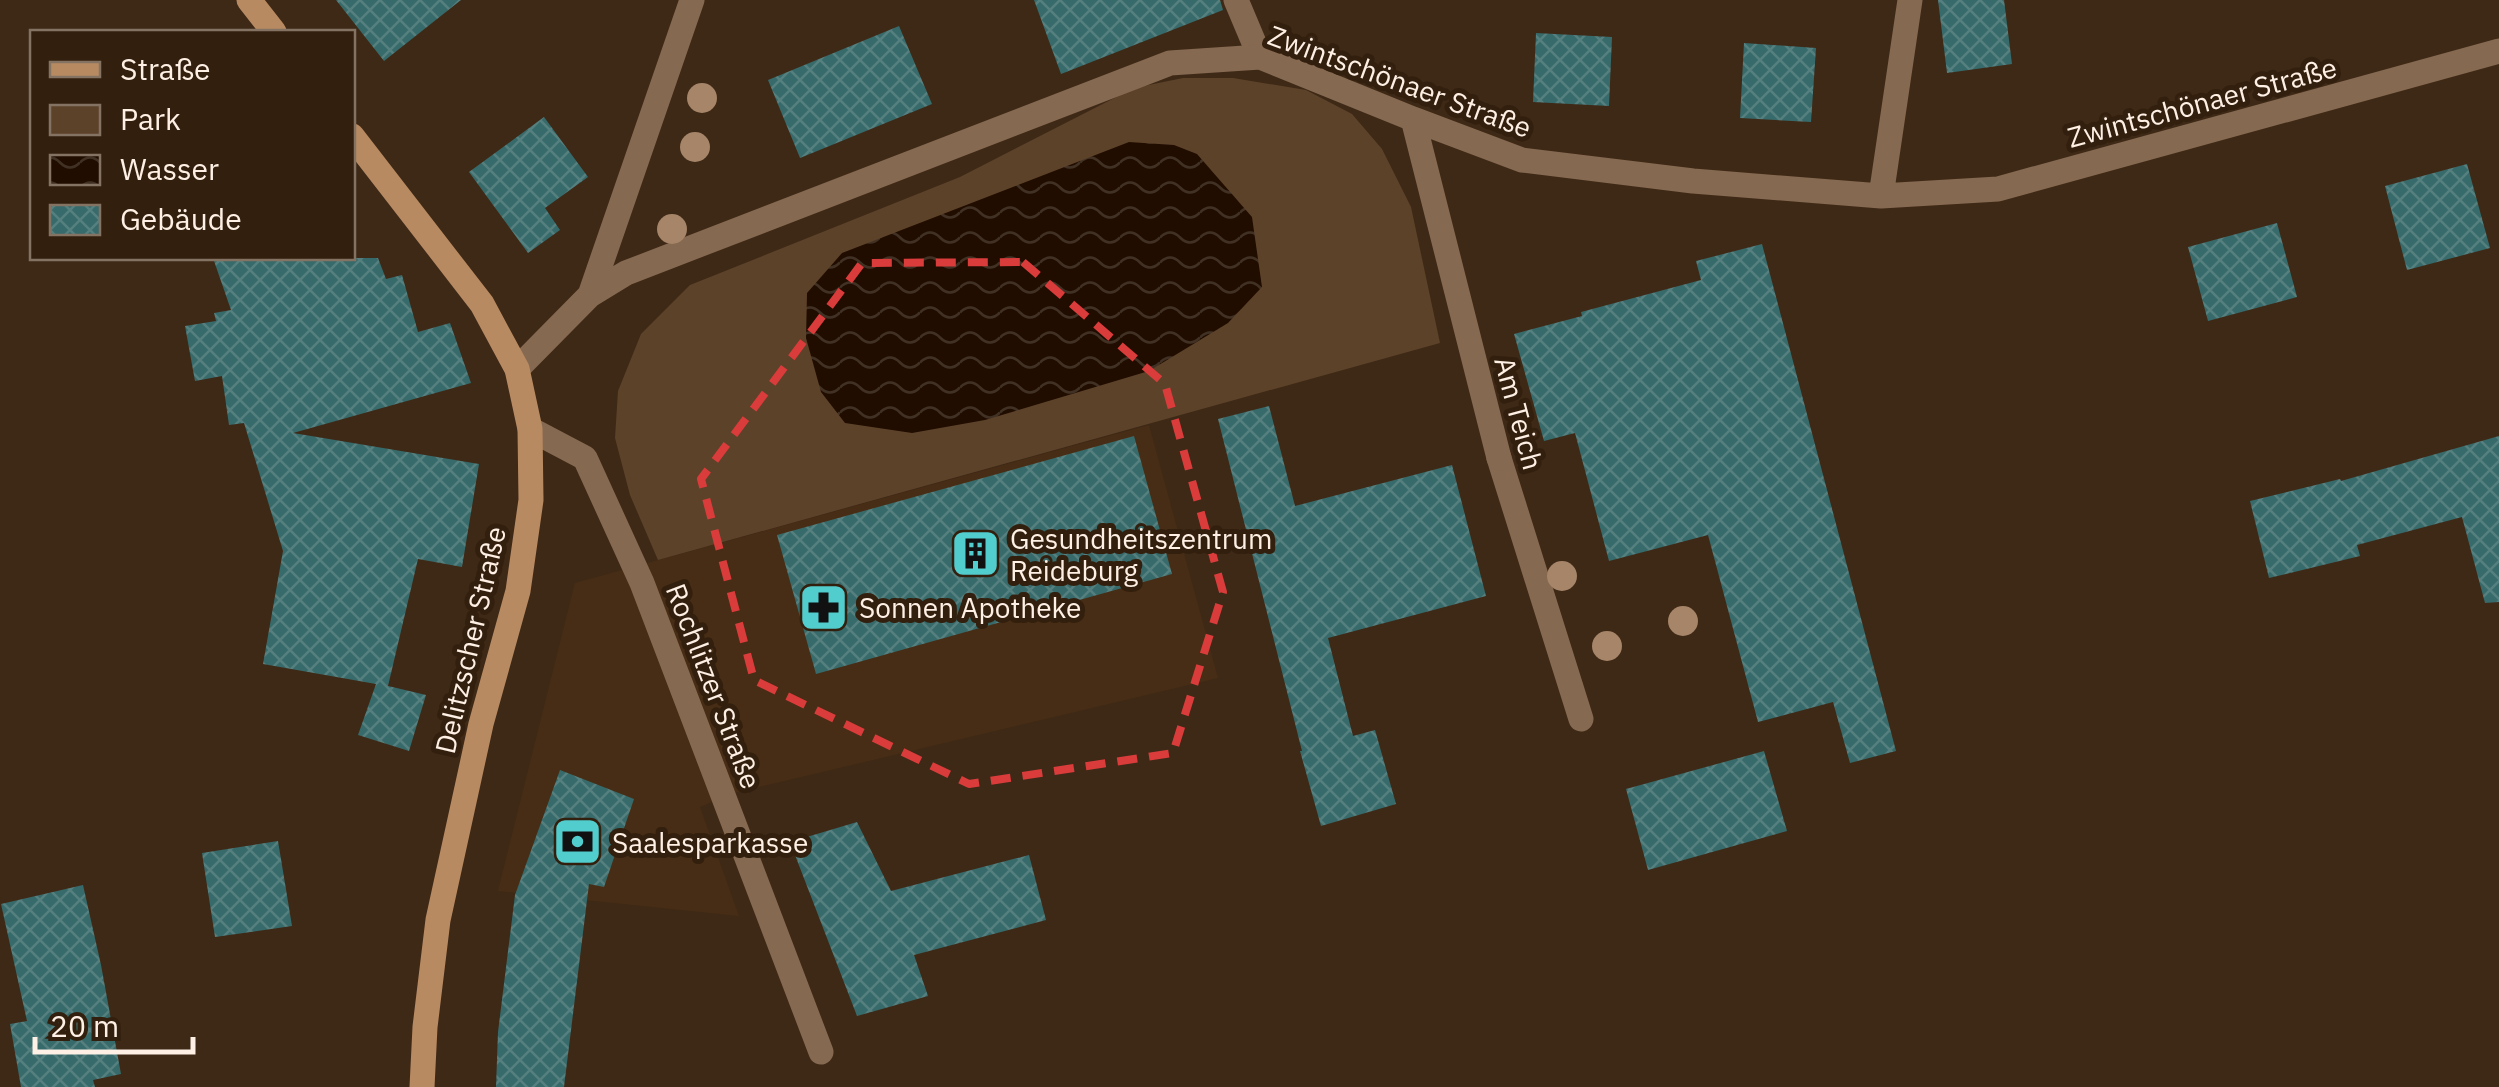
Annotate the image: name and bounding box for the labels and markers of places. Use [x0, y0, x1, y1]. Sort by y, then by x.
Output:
place label: Gesundheitszentrum Reideburg [1010, 520, 1272, 589]
building icon: Gesundheitszentrum Reideburg [949, 528, 1001, 580]
pharmacy icon: Sonnen Apotheke [798, 581, 850, 633]
place label: Sonnen Apotheke [859, 589, 1081, 626]
bank icon: Saalesparkasse [551, 816, 603, 868]
place label: Saalesparkasse [612, 824, 808, 861]

